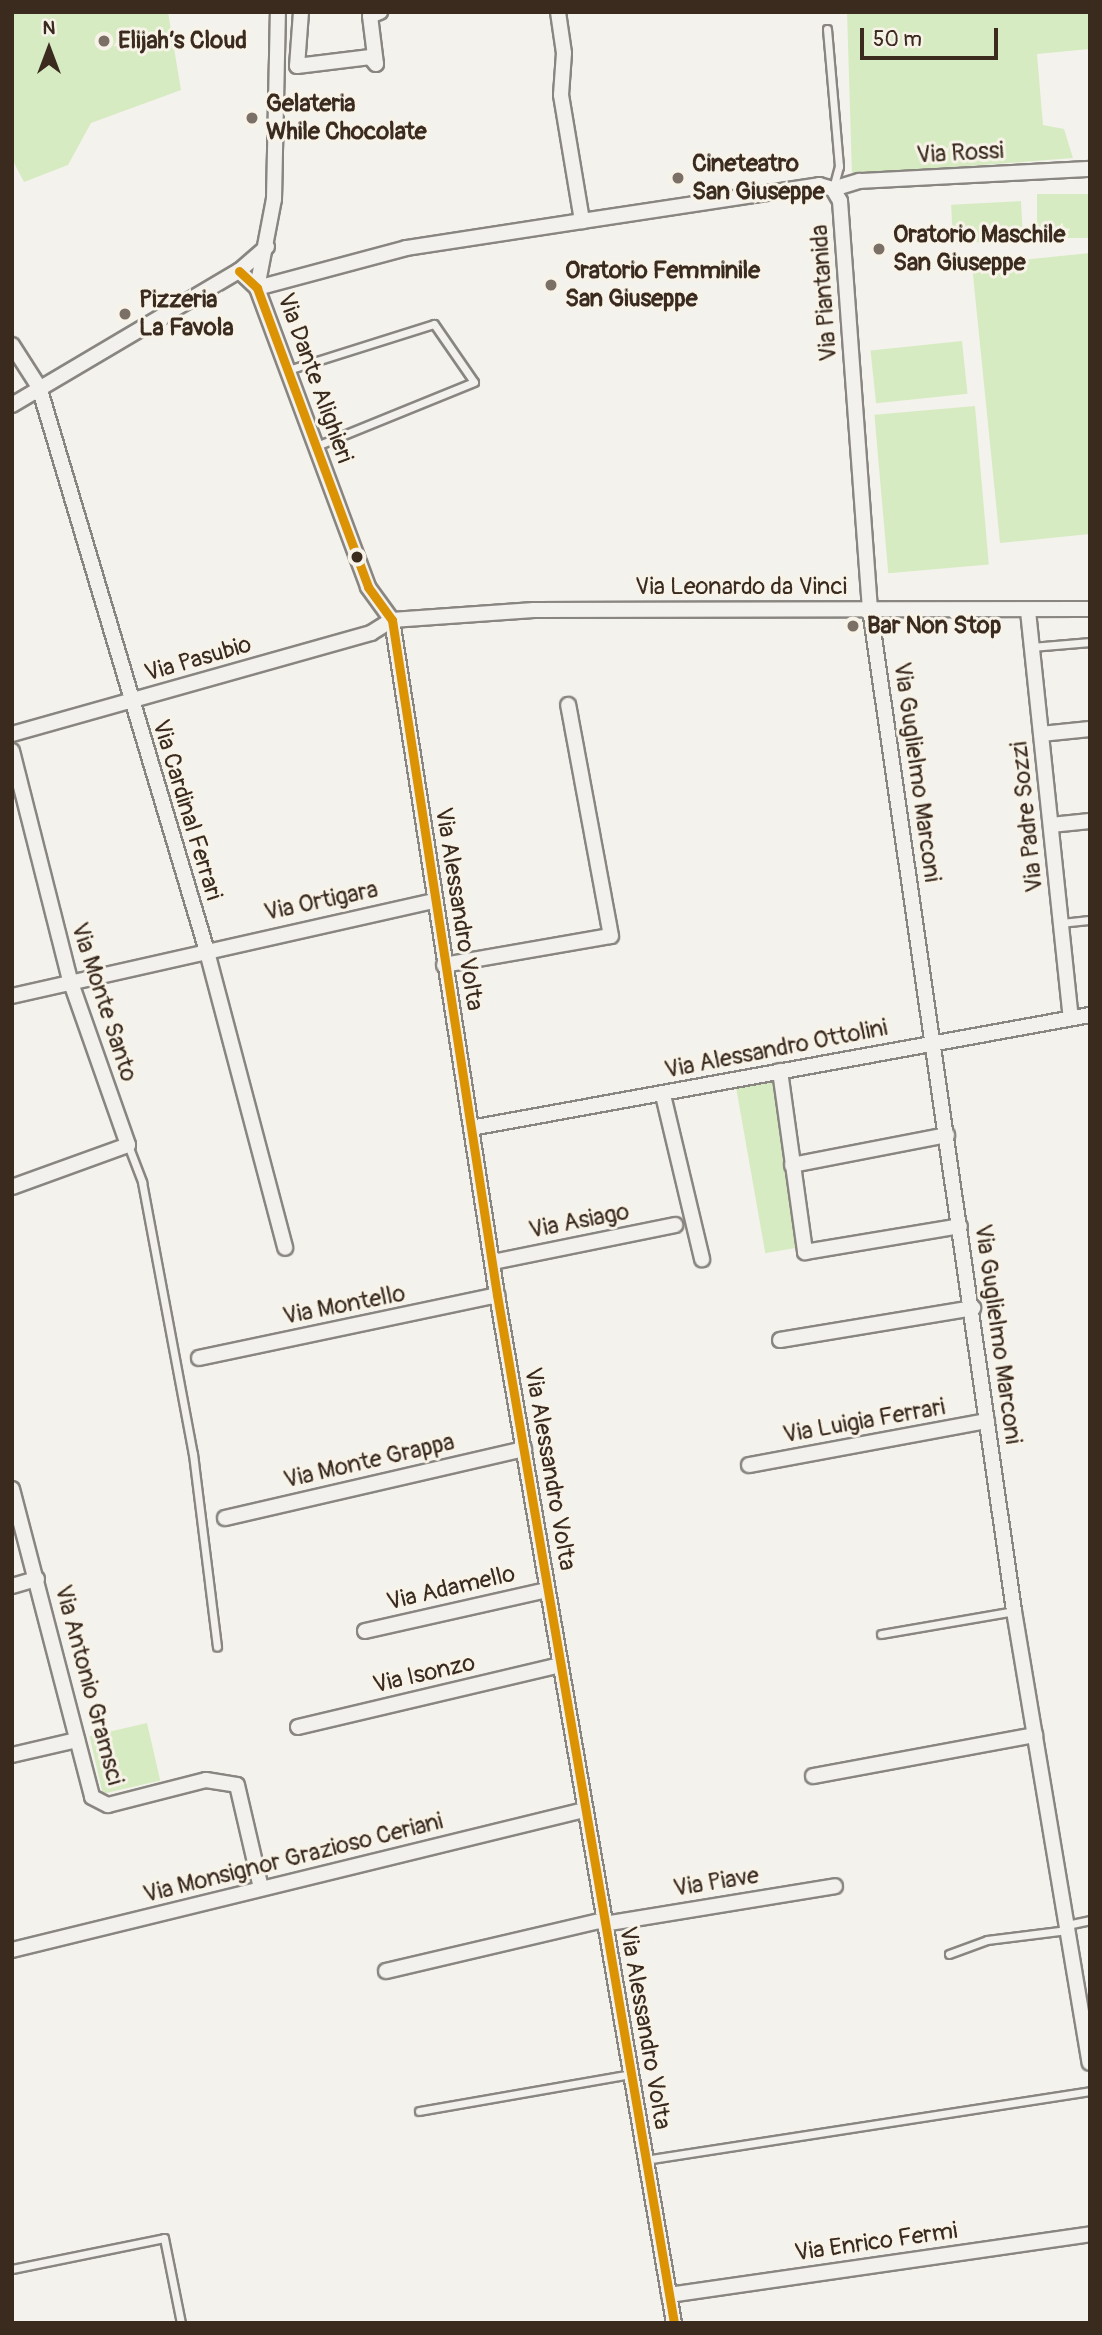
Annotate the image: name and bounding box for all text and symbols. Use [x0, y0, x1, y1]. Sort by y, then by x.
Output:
north arrow [14, 14, 84, 84]
scale bar [864, 14, 1002, 58]
text: N [43, 16, 55, 40]
text: 50 m [873, 26, 922, 53]
place label: Elijah’s Cloud [118, 27, 247, 55]
marker: Elijah’s Cloud [96, 33, 112, 49]
place label: Gelateria While Chocolate [266, 90, 427, 146]
marker: Gelateria While Chocolate [244, 110, 260, 126]
street label: Via Rossi [916, 136, 1004, 170]
place label: Cineteatro San Giuseppe [692, 150, 825, 206]
marker: Cineteatro San Giuseppe [670, 170, 686, 186]
place label: Oratorio Maschile San Giuseppe [893, 221, 1065, 277]
street label: Via Piantanida [805, 224, 843, 362]
marker: Oratorio Maschile San Giuseppe [871, 241, 887, 257]
place label: Oratorio Femminile San Giuseppe [565, 257, 760, 313]
marker: Oratorio Femminile San Giuseppe [543, 277, 559, 293]
place label: Pizzeria La Favola [139, 286, 234, 342]
street label: Via Dante Alighieri [271, 289, 359, 467]
marker: Pizzeria La Favola [117, 306, 133, 322]
unlabelled marker [350, 550, 364, 564]
street label: Via Leonardo da Vinci [635, 573, 847, 601]
place label: Bar Non Stop [867, 612, 1001, 640]
marker: Bar Non Stop [845, 618, 861, 634]
street label: Via Pasubio [141, 630, 255, 688]
street label: Via Guglielmo Marconi [887, 660, 947, 884]
street label: Via Cardinal Ferrari [146, 716, 228, 904]
street label: Via Padre Sozzi [1005, 740, 1049, 894]
street label: Via Alessandro Volta [429, 805, 489, 1013]
street label: Via Ortigara [261, 875, 381, 927]
street label: Via Monte Santo [65, 919, 143, 1085]
street label: Via Alessandro Ottolini [662, 1013, 890, 1085]
street label: Via Asiago [526, 1197, 632, 1245]
street label: Via Guglielmo Marconi [968, 1222, 1028, 1446]
street label: Via Montello [280, 1279, 408, 1331]
street label: Via Alessandro Volta [518, 1365, 582, 1573]
street label: Via Luigia Ferrari [781, 1393, 947, 1449]
street label: Via Monte Grappa [281, 1427, 457, 1495]
street label: Via Adamello [384, 1559, 518, 1617]
street label: Via Antonio Gramsci [48, 1582, 130, 1788]
street label: Via Isonzo [370, 1648, 478, 1700]
street label: Via Monsignor Grazioso Ceriani [140, 1807, 446, 1909]
street label: Via Piave [671, 1861, 761, 1903]
street label: Via Alessandro Volta [613, 1924, 677, 2132]
street label: Via Enrico Fermi [793, 2216, 959, 2268]

